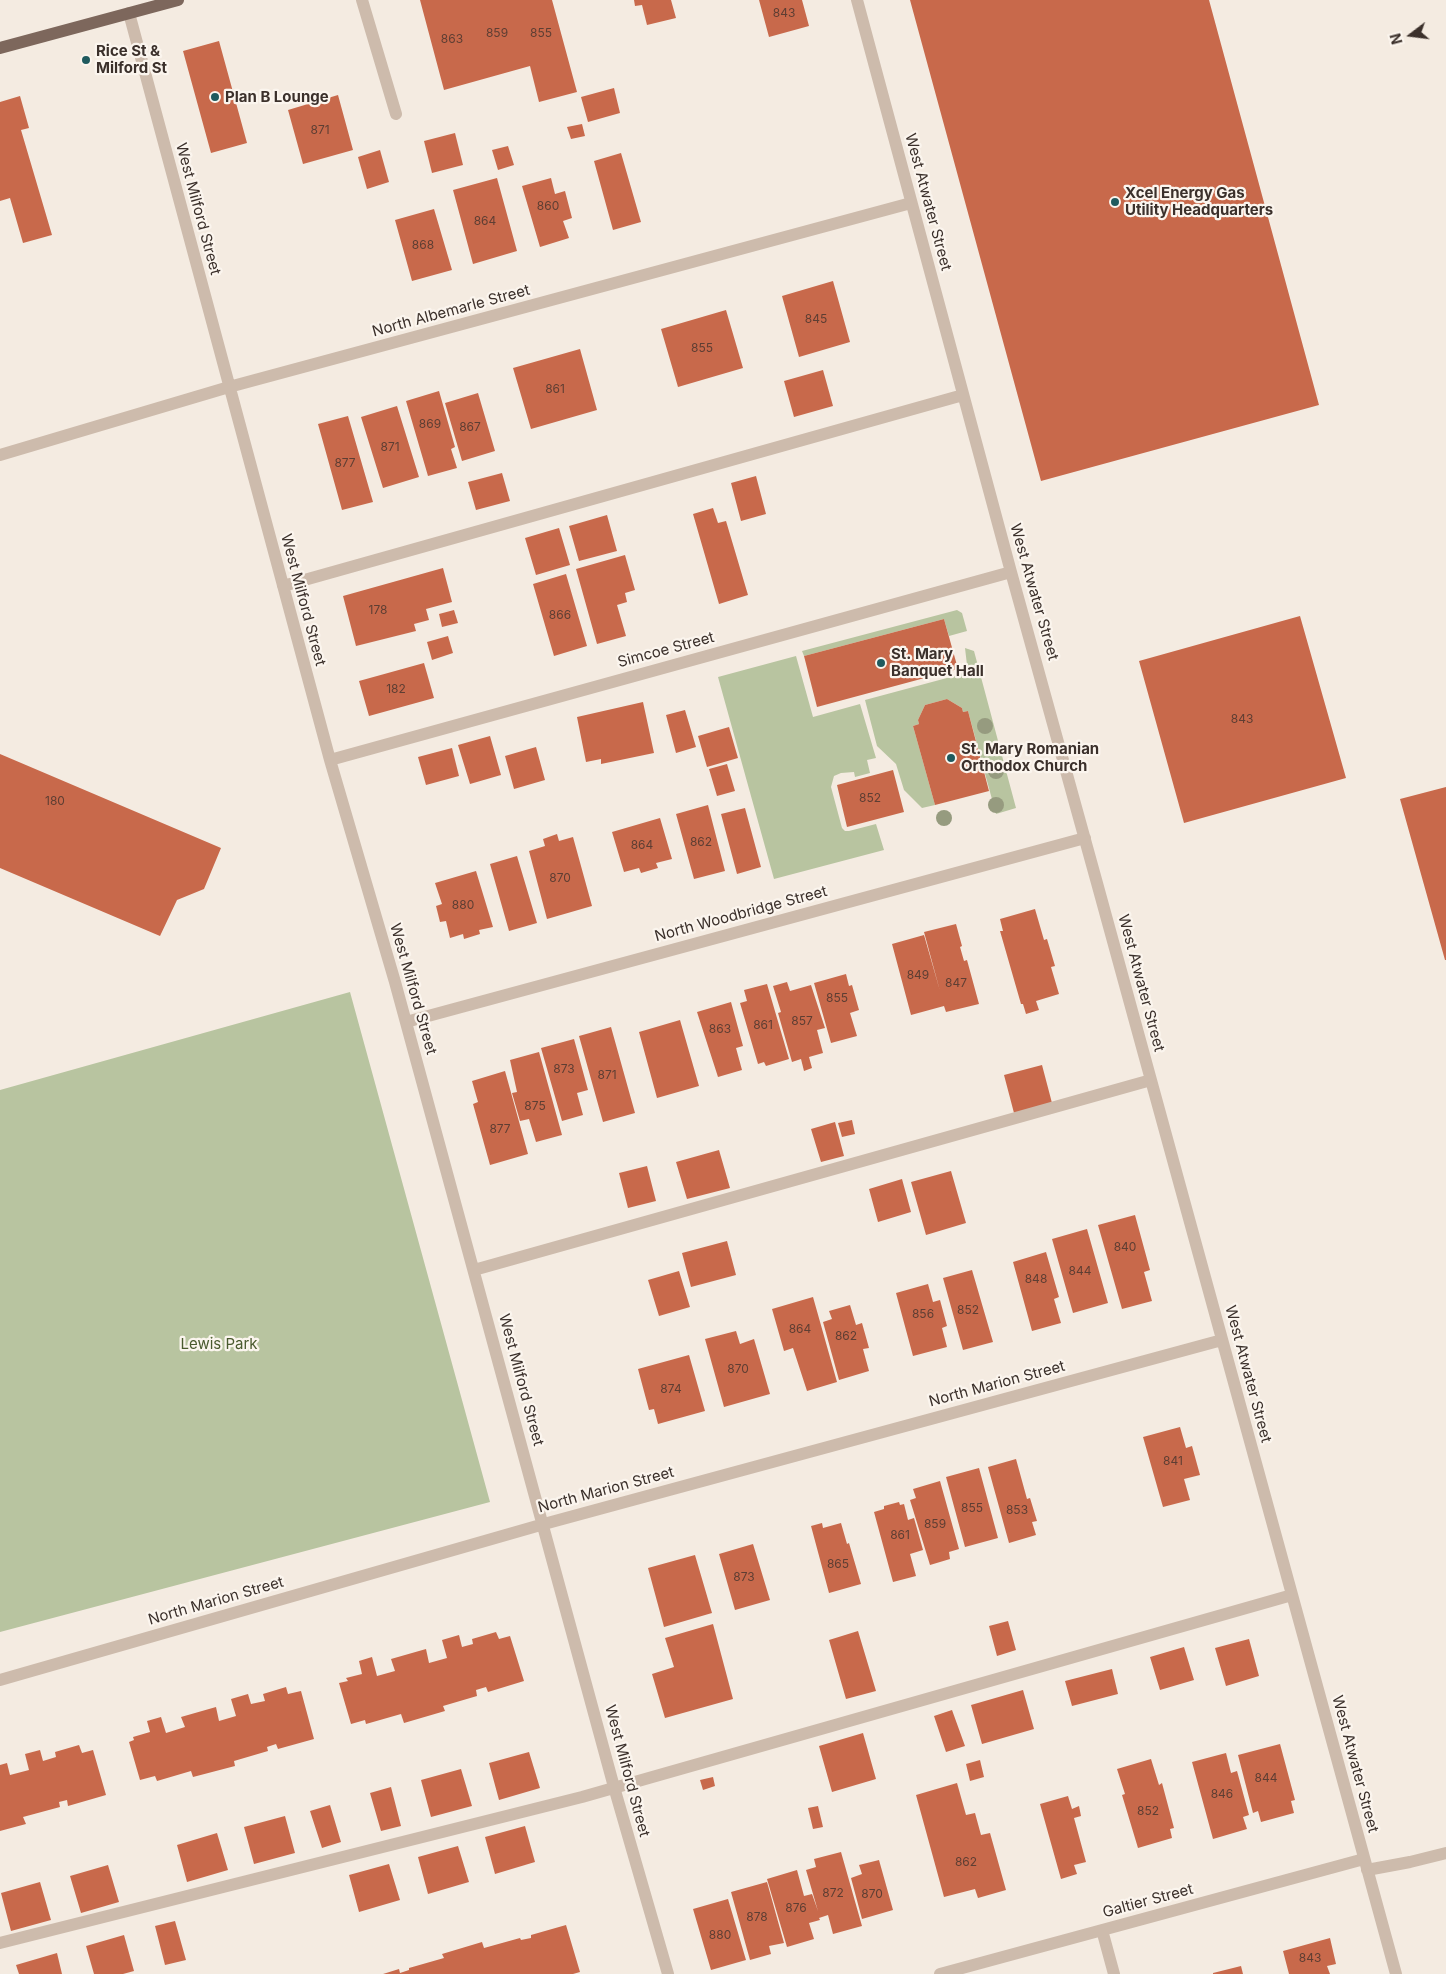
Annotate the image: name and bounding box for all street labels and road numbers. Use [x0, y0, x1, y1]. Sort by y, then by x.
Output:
street label: West Atwater Street [901, 131, 955, 273]
street label: West Milford Street [172, 141, 224, 277]
street label: North Albemarle Street [370, 281, 532, 341]
street label: West Atwater Street [1006, 522, 1062, 662]
street label: West Milford Street [277, 532, 329, 668]
street label: Simcoe Street [616, 628, 716, 672]
street label: North Woodbridge Street [653, 882, 829, 946]
street label: West Atwater Street [1114, 912, 1168, 1054]
street label: West Milford Street [386, 921, 440, 1057]
street label: West Atwater Street [1221, 1303, 1275, 1445]
street label: West Milford Street [495, 1312, 547, 1448]
street label: North Marion Street [927, 1357, 1067, 1411]
street label: North Marion Street [536, 1463, 676, 1517]
street label: North Marion Street [146, 1573, 286, 1629]
street label: West Atwater Street [1328, 1693, 1382, 1835]
street label: West Milford Street [601, 1703, 653, 1839]
street label: Galtier Street [1101, 1880, 1195, 1922]

